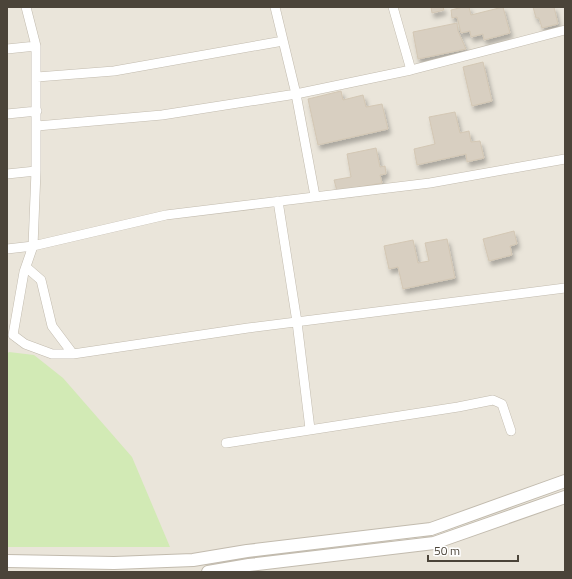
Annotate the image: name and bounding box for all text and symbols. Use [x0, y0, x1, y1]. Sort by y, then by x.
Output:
scale bar [428, 537, 518, 563]
text: 50 m [434, 541, 460, 560]

